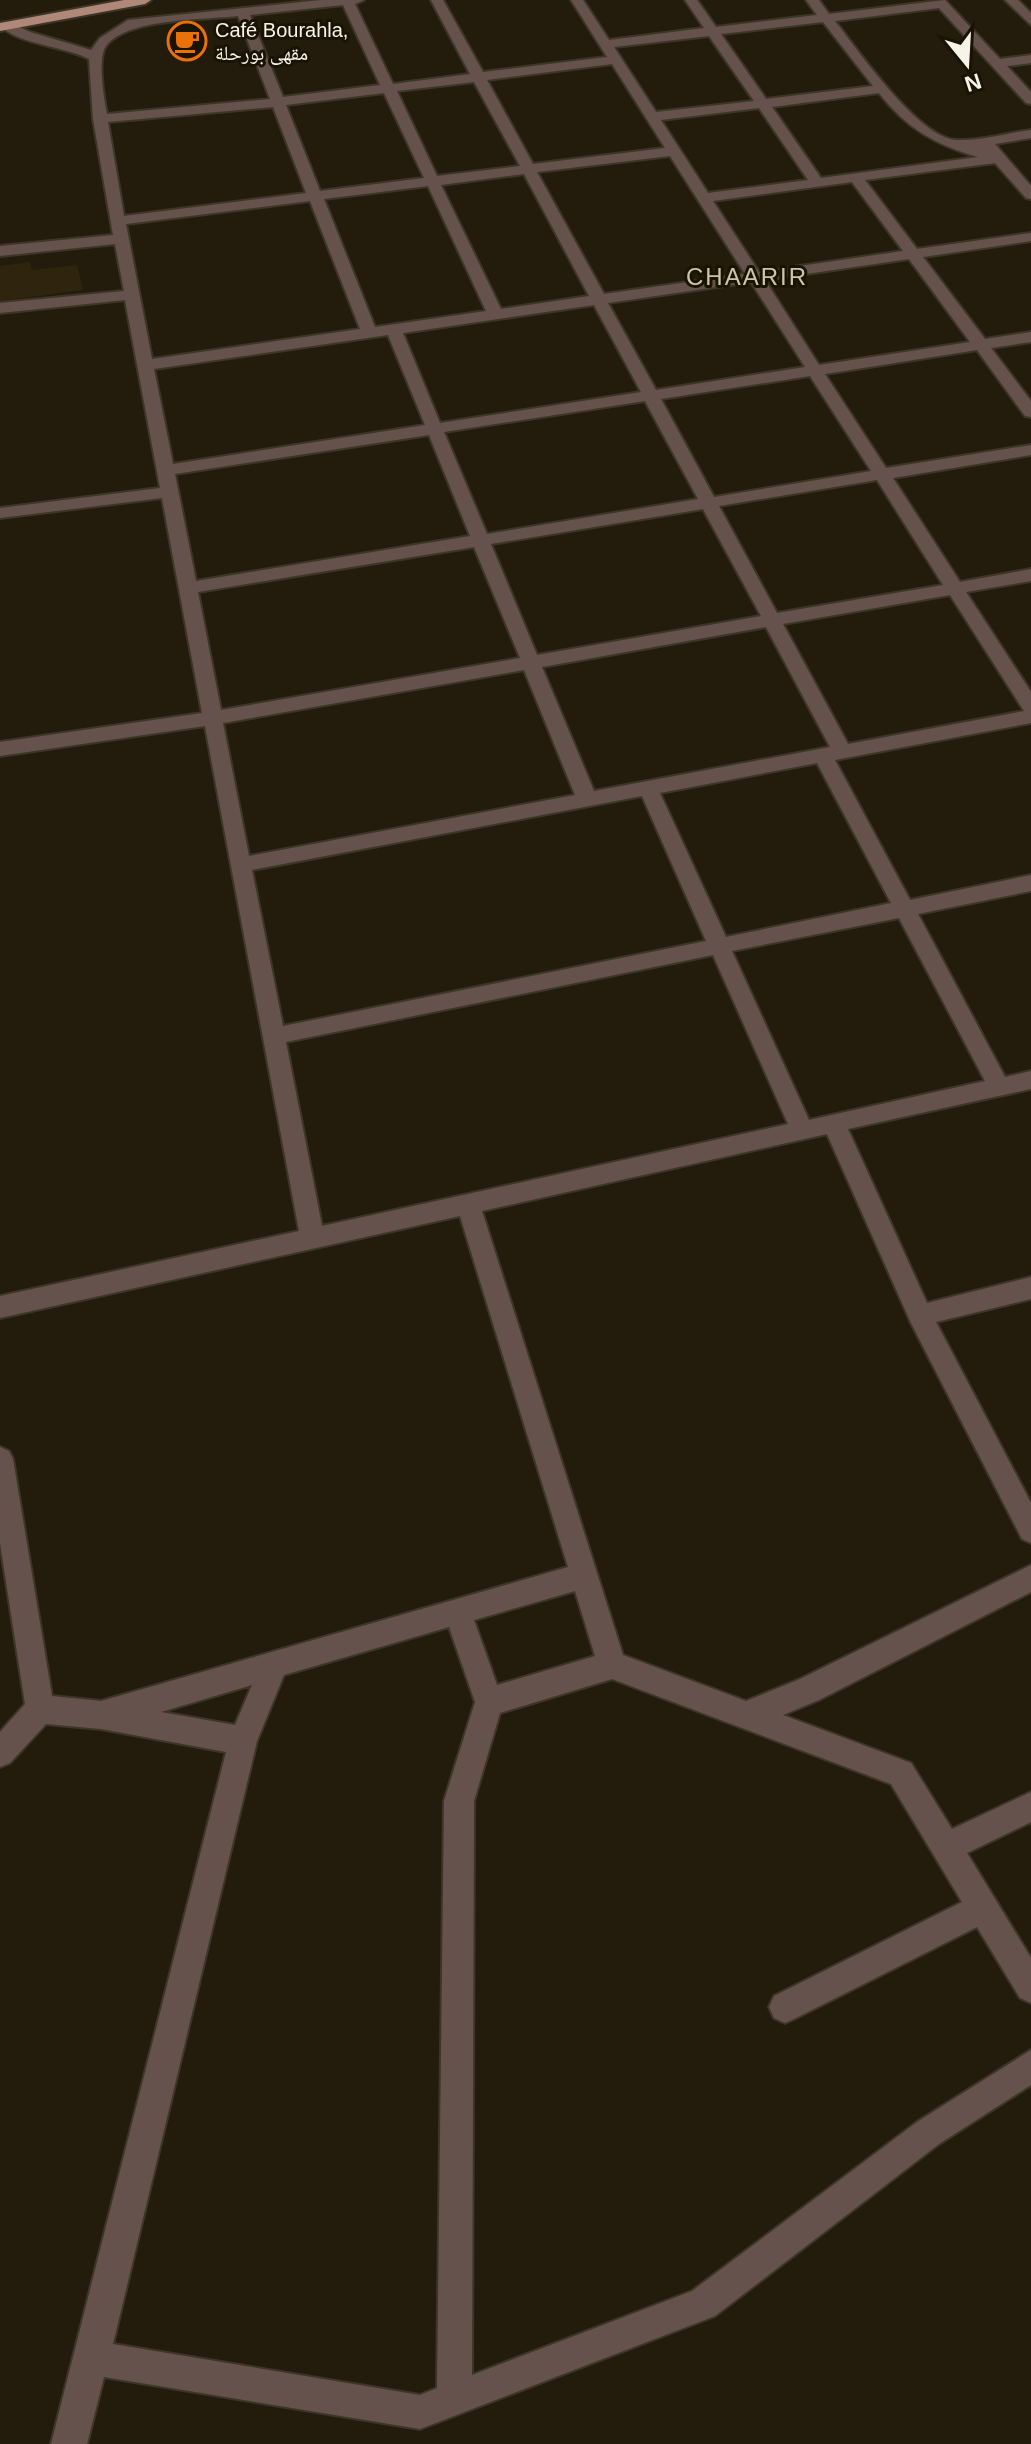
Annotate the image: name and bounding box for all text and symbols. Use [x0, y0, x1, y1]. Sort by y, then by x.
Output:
place label: Café Bourahla, مقهى بورحلة [215, 19, 348, 65]
cafe icon: Café Bourahla, مقهى بورحلة [166, 20, 208, 62]
north arrow [927, 24, 1007, 104]
text: N [962, 68, 984, 97]
district label: CHAARIR [686, 263, 808, 290]

